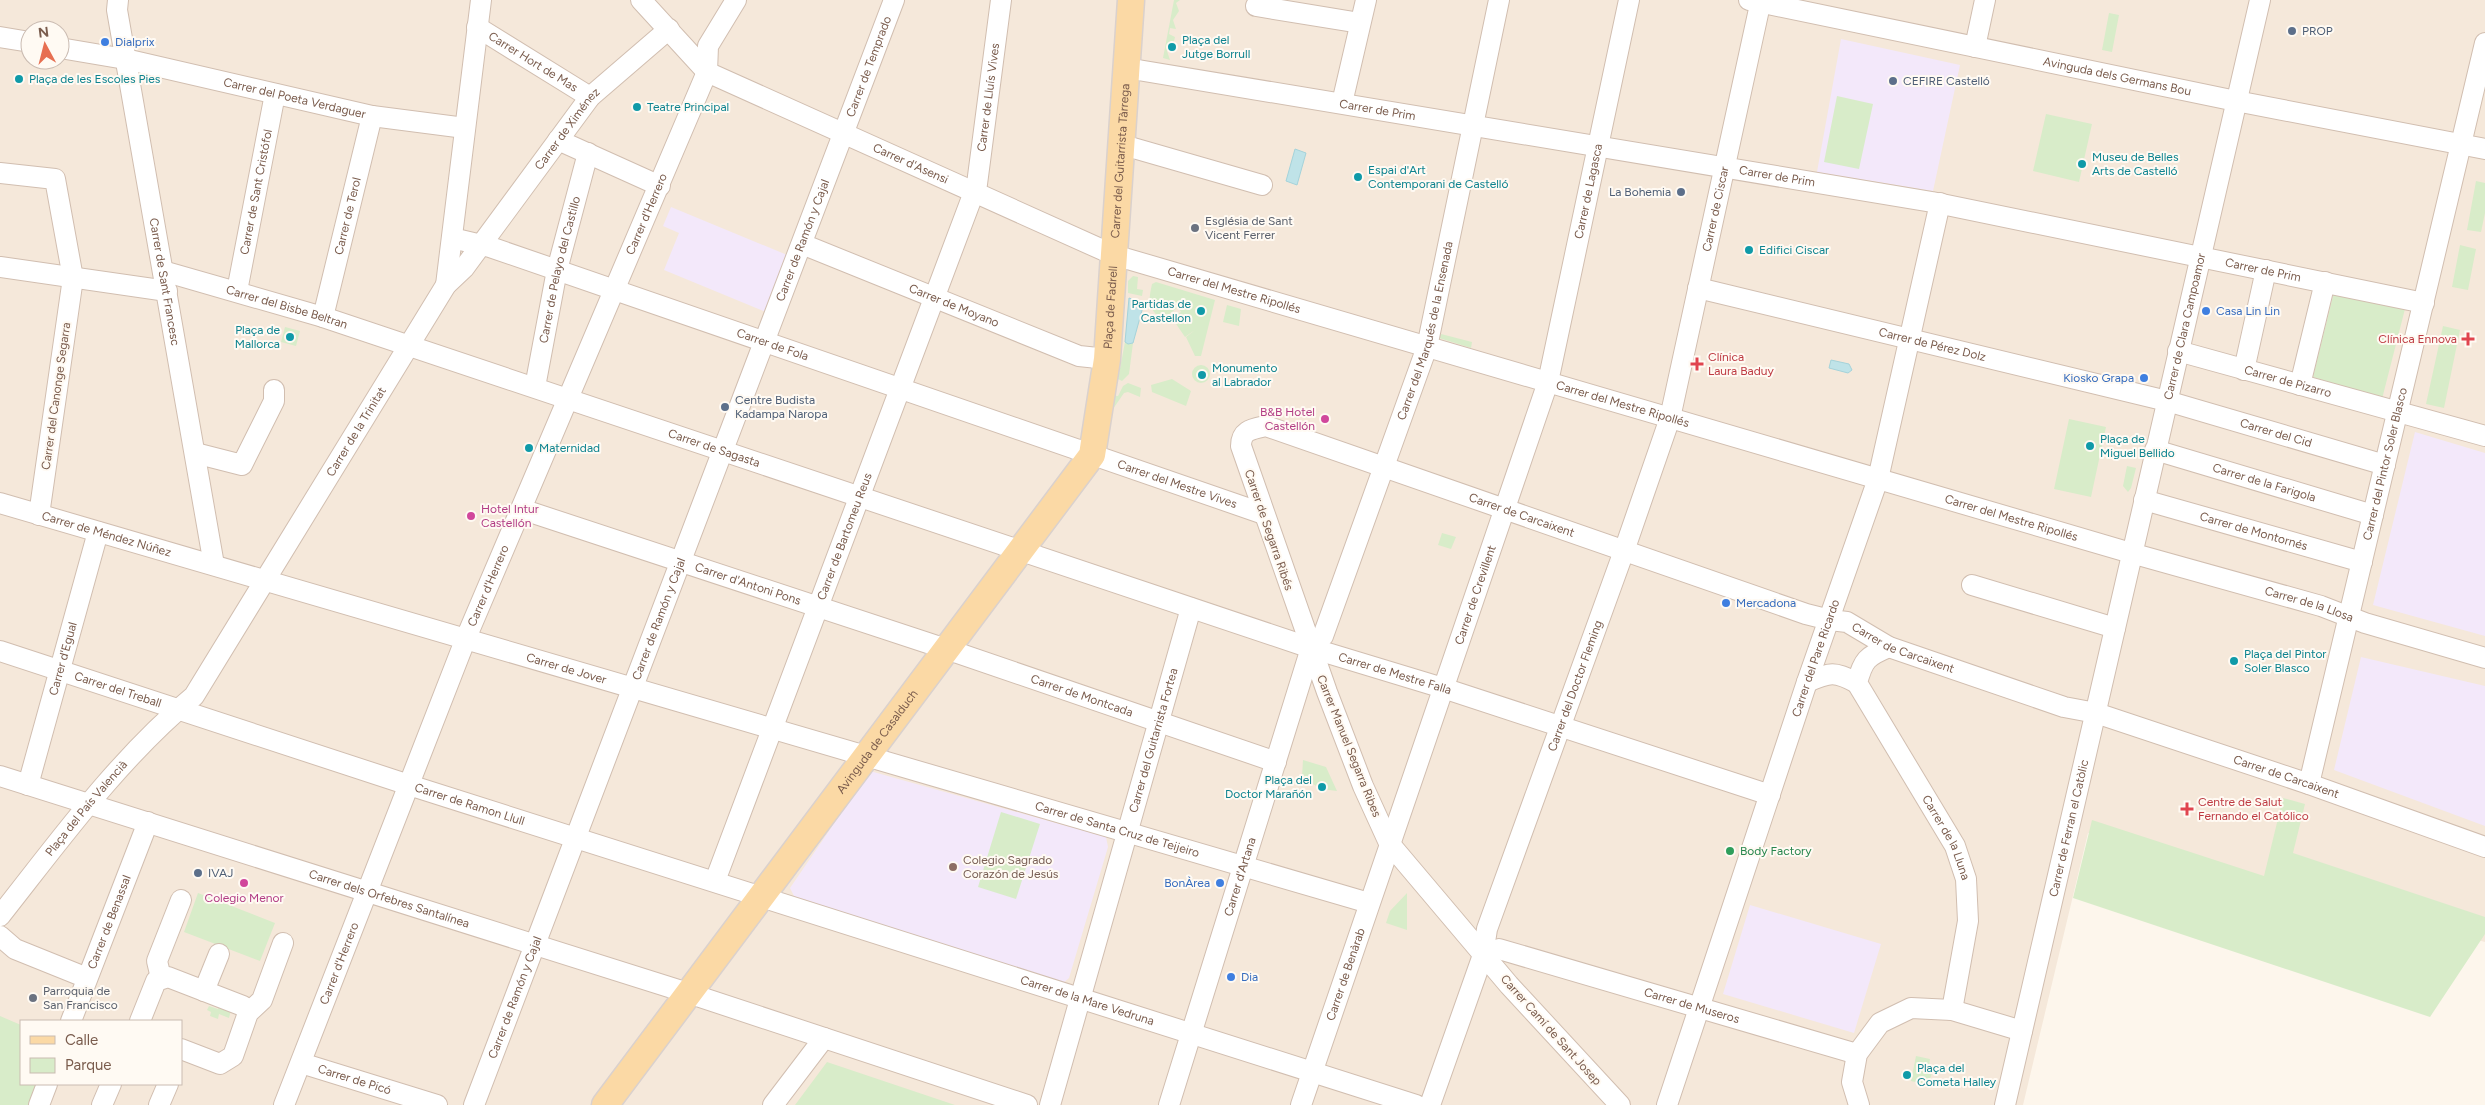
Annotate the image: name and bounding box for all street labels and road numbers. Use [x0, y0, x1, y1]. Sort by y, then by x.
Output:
street label: Carrer de Temprado [843, 14, 894, 119]
street label: Carrer Hort de Mas [486, 29, 581, 95]
street label: Carrer de Lluís Vives [974, 42, 1002, 153]
street label: Avinguda dels Germans Bou [2042, 54, 2192, 99]
street label: Carrer del Poeta Verdaguer [222, 75, 367, 121]
street label: Carrer del Guitarrista Tàrrega [1108, 83, 1132, 239]
street label: Carrer de Ximénez [532, 85, 603, 173]
street label: Carrer de Prim [1338, 97, 1417, 123]
street label: Carrer de Sant Cristófol [237, 128, 275, 256]
street label: Carrer d'Asensi [871, 141, 951, 187]
street label: Carrer de Lagasca [1572, 142, 1605, 240]
street label: Carrer de Prim [1738, 163, 1816, 189]
street label: Carrer de Ciscar [1699, 165, 1732, 253]
street label: Carrer d'Herrero [623, 171, 670, 257]
street label: Carrer de Terol [331, 176, 364, 256]
street label: Carrer de Ramón y Cajal [773, 177, 832, 303]
street label: Carrer de Pelayo del Castillo [536, 195, 583, 344]
street label: Carrer de Sant Francesc [146, 217, 183, 347]
street label: Carrer del Marqués de la Ensenada [1394, 240, 1456, 422]
street label: Carrer de Clara Campoamor [2161, 252, 2208, 401]
street label: Carrer de Prim [2224, 255, 2302, 285]
street label: Carrer del Mestre Ripollés [1166, 264, 1303, 316]
street label: Plaça de Fadrell [1101, 265, 1120, 350]
street label: Carrer de Moyano [907, 281, 1001, 330]
street label: Carrer del Bisbe Beltran [224, 283, 350, 332]
street label: Carrer del Canonge Segarra [39, 321, 73, 471]
street label: Carrer de Pérez Dolz [1877, 325, 1987, 364]
street label: Carrer de Fola [735, 326, 810, 363]
street label: Carrer de Pizarro [2243, 363, 2333, 400]
street label: Carrer del Mestre Ripollés [1555, 378, 1691, 430]
street label: Carrer de la Trinitat [323, 384, 389, 479]
street label: Carrer del Pintor Soler Blasco [2360, 386, 2410, 542]
street label: Carrer del Cid [2238, 416, 2314, 450]
street label: Carrer de Sagasta [666, 426, 762, 470]
street label: Carrer del Mestre Vives [1116, 457, 1239, 511]
street label: Carrer de la Farigola [2211, 461, 2318, 505]
street label: Carrer de Segarra Ribés [1242, 468, 1296, 593]
street label: Carrer de Bartomeu Reus [814, 471, 875, 602]
street label: Carrer de Carcaixent [1467, 490, 1577, 540]
street label: Carrer del Mestre Ripollés [1943, 492, 2080, 544]
street label: Carrer de Méndez Núñez [40, 509, 173, 560]
street label: Carrer de Montornés [2198, 509, 2309, 553]
street label: Carrer d'Herrero [465, 543, 512, 629]
street label: Carrer de Crevillent [1452, 543, 1499, 647]
street label: Carrer de Ramón y Cajal [629, 556, 688, 682]
street label: Carrer d'Antoni Pons [693, 560, 803, 608]
street label: Carrer de la Llosa [2263, 584, 2355, 625]
street label: Carrer del Pare Ricardo [1789, 597, 1842, 719]
street label: Carrer del Doctor Fleming [1545, 618, 1605, 753]
street label: Carrer de Carcaixent [1849, 619, 1957, 676]
street label: Carrer d'Egual [46, 620, 80, 697]
street label: Carrer de Jover [525, 650, 608, 687]
street label: Carrer de Mestre Falla [1337, 650, 1453, 697]
street label: Carrer del Guitarrista Fortea [1126, 666, 1181, 814]
street label: Carrer del Treball [72, 669, 163, 710]
street label: Carrer de Montcada [1029, 672, 1135, 719]
street label: Carrer Manuel Segarra Ribes [1314, 673, 1384, 819]
street label: Avinguda de Casalduch [834, 687, 921, 796]
street label: Carrer de Carcaixent [2232, 752, 2342, 801]
street label: Plaça del País Valencià [42, 758, 130, 859]
street label: Carrer de Ferran el Catòlic [2046, 758, 2092, 898]
street label: Carrer de Ramon Llull [413, 780, 526, 828]
street label: Carrer de la Lluna [1919, 793, 1973, 882]
street label: Carrer de Santa Cruz de Teijeiro [1033, 799, 1201, 860]
street label: Carrer d'Artana [1221, 836, 1259, 918]
street label: Carrer dels Orfebres Santalínea [307, 867, 471, 931]
street label: Carrer de Benassal [85, 873, 134, 971]
street label: Carrer d'Herrero [317, 920, 362, 1007]
street label: Carrer de Benàrab [1323, 926, 1368, 1023]
street label: Carrer de Ramón y Cajal [485, 934, 544, 1061]
street label: Carrer Camí de Sant Josep [1498, 972, 1604, 1088]
street label: Carrer de la Mare Vedruna [1018, 973, 1156, 1028]
street label: Carrer de Museros [1642, 985, 1742, 1026]
street label: Carrer de Picó [316, 1062, 393, 1097]

